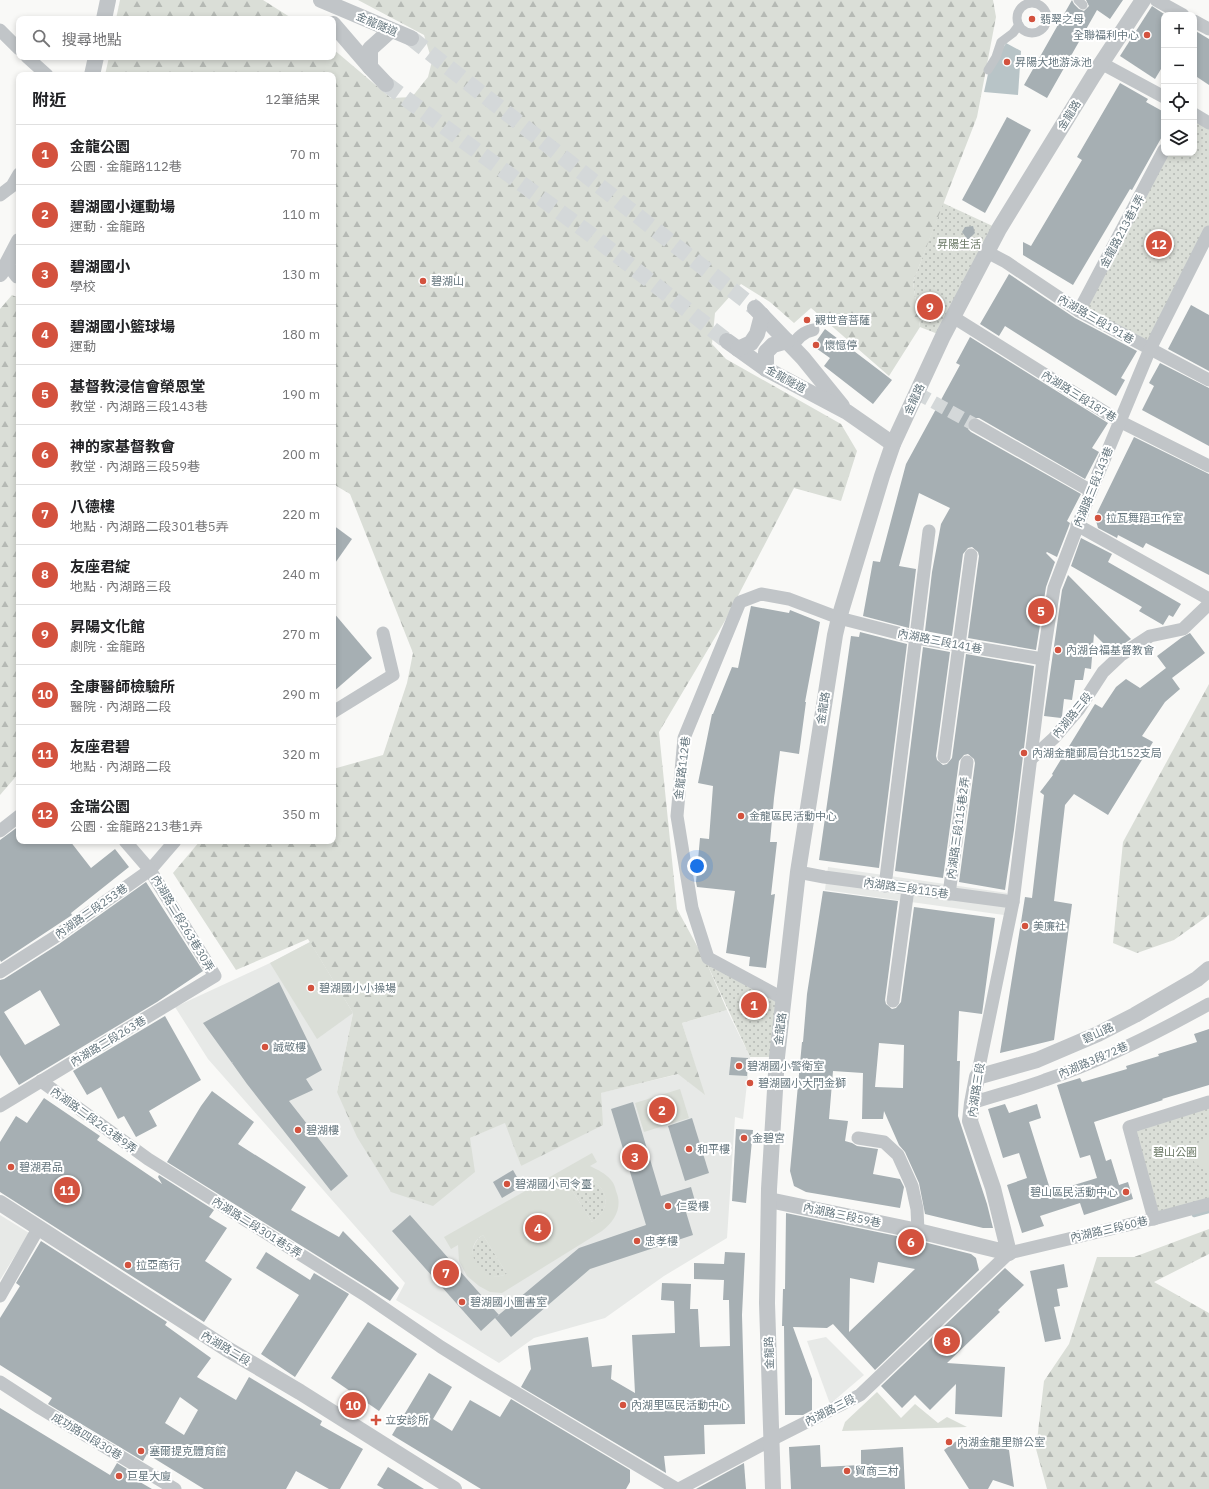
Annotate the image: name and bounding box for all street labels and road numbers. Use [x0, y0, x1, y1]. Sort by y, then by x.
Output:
street label: 金龍隧道 [354, 9, 400, 39]
street label: 金龍路 [1054, 97, 1084, 133]
street label: 金龍路213巷1弄 [1097, 192, 1147, 270]
street label: 內湖路三段191巷 [1055, 291, 1137, 347]
street label: 金龍隧道 [763, 362, 809, 396]
street label: 內湖路三段187巷 [1039, 367, 1119, 425]
street label: 金龍路 [901, 381, 927, 417]
street label: 內湖路三段143巷 [1070, 445, 1116, 529]
street label: 內湖路三段141巷 [897, 626, 983, 656]
street label: 內湖路三段 [1049, 689, 1095, 741]
street label: 金龍路 [814, 691, 832, 725]
street label: 金龍路112巷 [671, 735, 693, 801]
street label: 內湖路三段115巷2弄 [944, 776, 972, 880]
street label: 內湖路二段263巷30弄 [149, 872, 217, 974]
street label: 內湖路三段115巷 [863, 875, 949, 901]
street label: 內湖路二段253巷 [52, 881, 130, 941]
street label: 金龍路 [771, 1012, 789, 1046]
street label: 內湖路二段263巷 [68, 1013, 148, 1069]
street label: 碧山路 [1080, 1020, 1116, 1046]
street label: 內湖路3段72巷 [1056, 1039, 1130, 1081]
street label: 內湖路三段 [965, 1062, 987, 1118]
street label: 內湖路二段263巷9弄 [48, 1084, 140, 1156]
street label: 內湖路二段301巷5弄 [209, 1194, 305, 1260]
street label: 內湖路三段59巷 [802, 1200, 882, 1230]
street label: 內湖路三段60巷 [1069, 1213, 1149, 1245]
street label: 內湖路二段 [199, 1328, 253, 1368]
street label: 金龍路 [761, 1336, 777, 1370]
street label: 內湖路三段 [802, 1391, 858, 1429]
street label: 成功路四段30巷 [49, 1410, 125, 1462]

